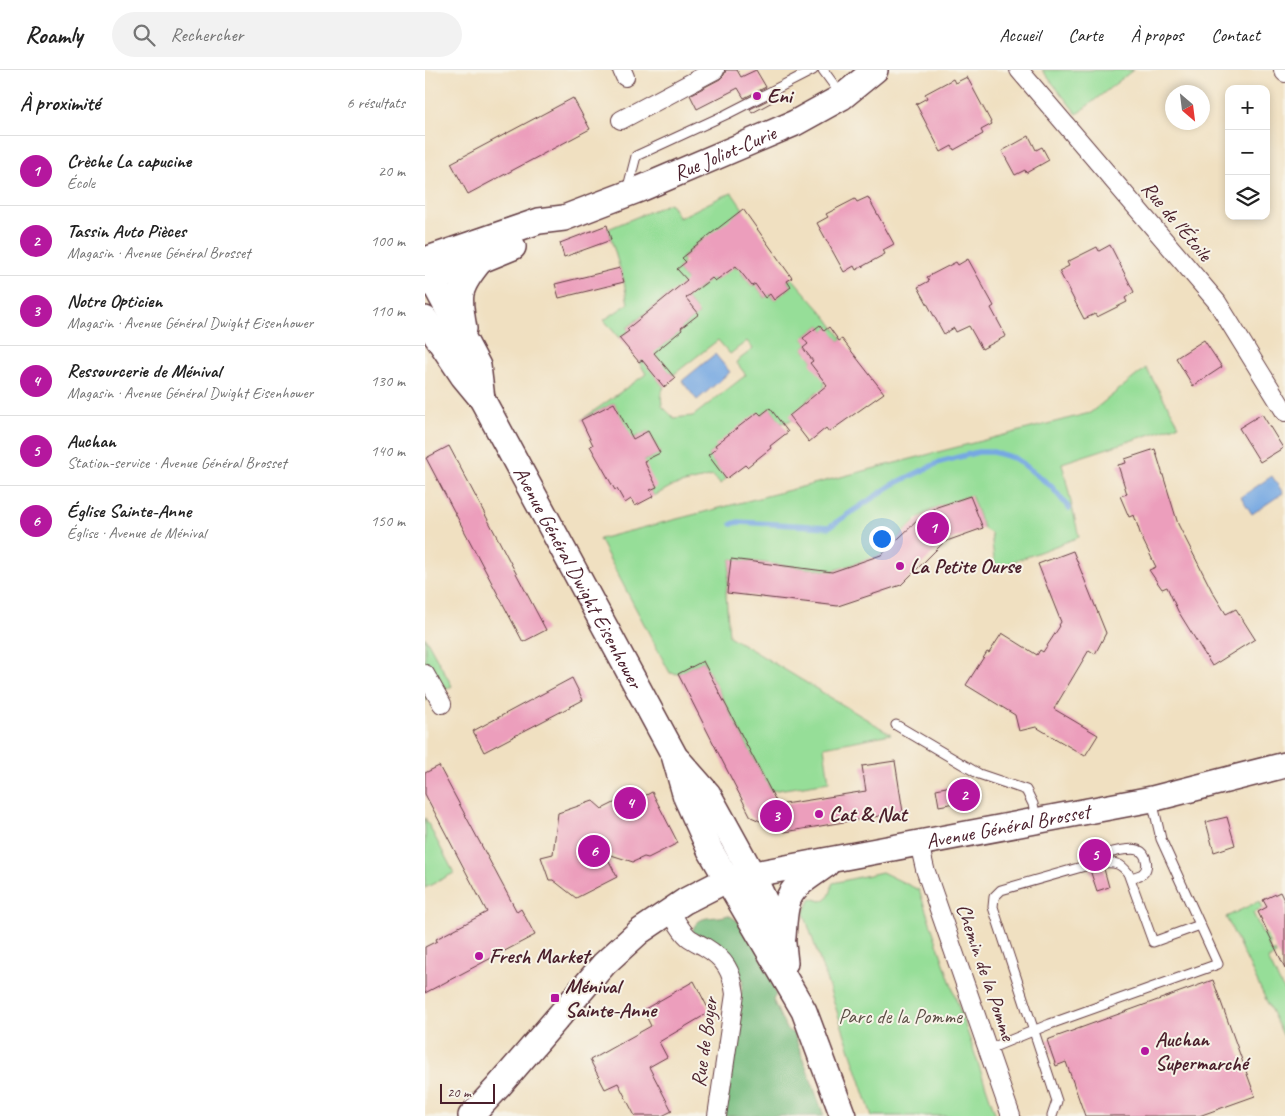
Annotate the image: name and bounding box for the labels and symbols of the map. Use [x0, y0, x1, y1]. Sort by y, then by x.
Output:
place label: Eni [767, 83, 795, 109]
north arrow [1165, 85, 1210, 130]
marker: Eni [751, 90, 763, 102]
street label: Rue Joliot-Curie [670, 119, 781, 186]
street label: Rue de l'Étoile [1136, 176, 1219, 267]
street label: Avenue Général Dwight Eisenhower [508, 462, 649, 694]
pin: 1 [917, 509, 949, 547]
your location [869, 526, 895, 552]
place label: La Petite Ourse [910, 553, 1022, 579]
marker: La Petite Ourse [894, 560, 906, 572]
pin: 2 [948, 776, 980, 814]
pin: 4 [614, 784, 646, 822]
pin: 3 [760, 797, 792, 835]
street label: Avenue Général Brosset [924, 797, 1095, 854]
place label: Cat & Nat [829, 801, 909, 827]
marker: Cat & Nat [813, 808, 825, 820]
pin: 6 [578, 832, 610, 870]
pin: 5 [1079, 836, 1111, 874]
street label: Chemin de la Pomme [950, 900, 1022, 1045]
place label: Fresh Market [489, 943, 592, 969]
marker: Fresh Market [473, 950, 485, 962]
place label: Ménival Sainte-Anne [565, 973, 658, 1023]
marker: Ménival Sainte-Anne [549, 992, 561, 1004]
street label: Rue de Boyer [685, 994, 723, 1089]
park label: Parc de la Pomme [838, 1003, 963, 1029]
place label: Auchan Supermarché [1155, 1026, 1251, 1076]
marker: Auchan Supermarché [1139, 1045, 1151, 1057]
scale bar [440, 1081, 495, 1104]

